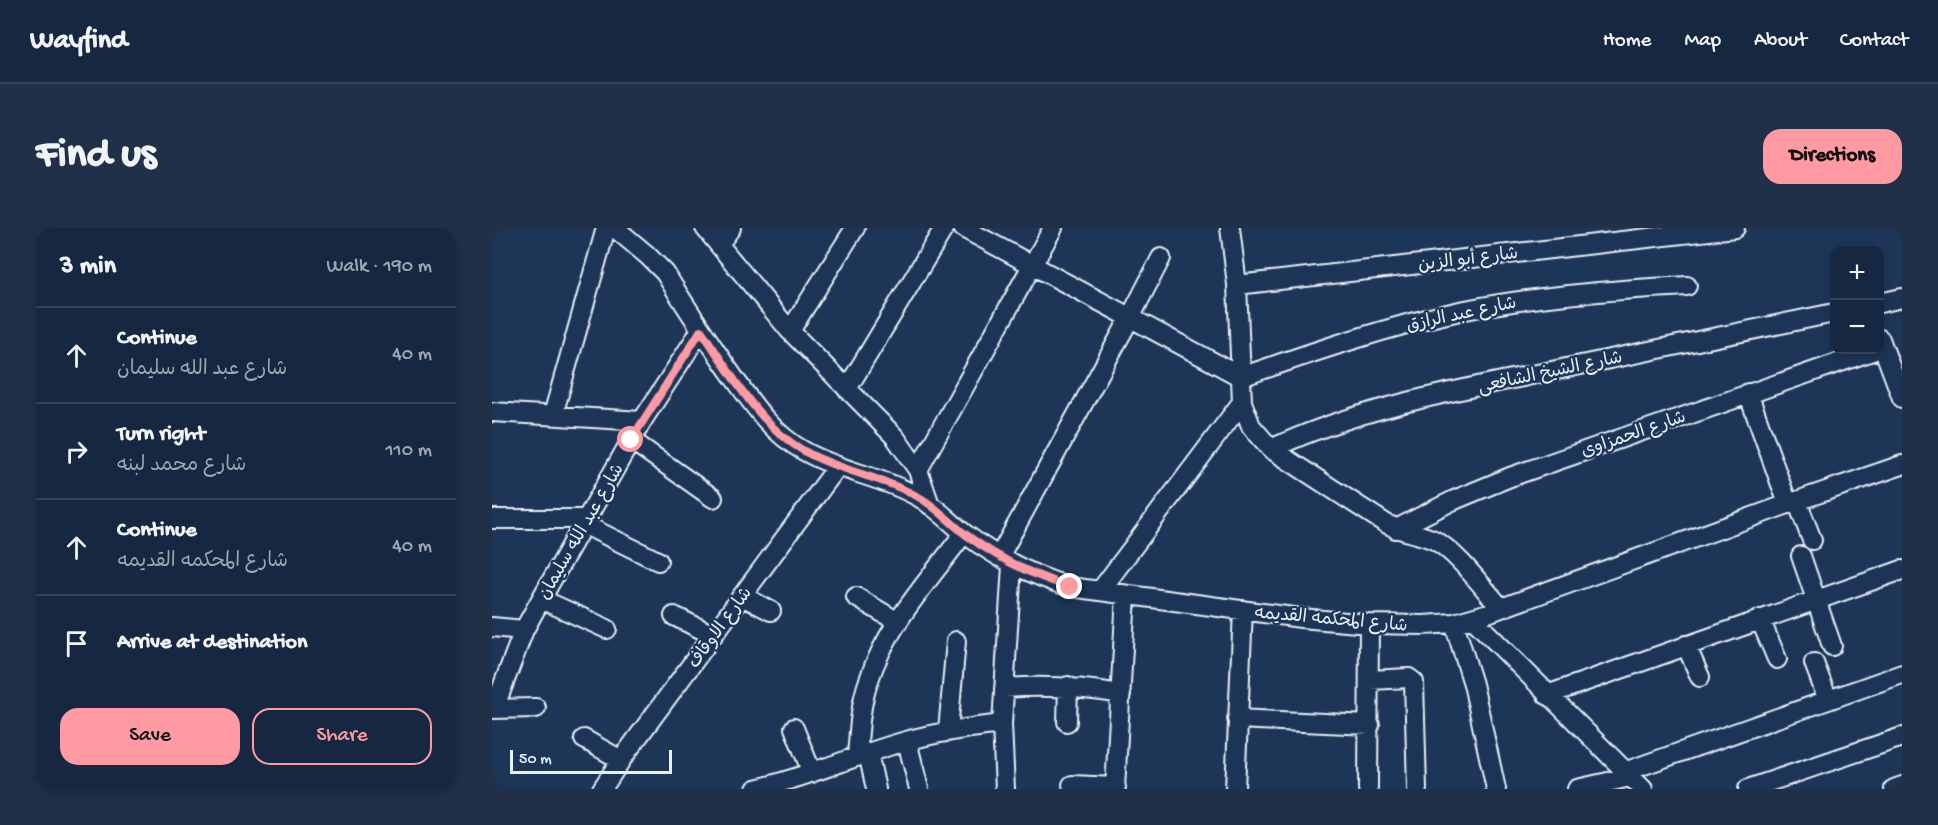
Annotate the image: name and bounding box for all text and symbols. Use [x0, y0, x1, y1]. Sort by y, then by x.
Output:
text: Wayfind [30, 25, 127, 58]
text: Home [1603, 29, 1651, 54]
text: Map [1684, 29, 1721, 54]
text: About [1754, 29, 1807, 54]
text: Contact [1840, 29, 1908, 54]
button: Directions [1763, 129, 1902, 184]
text: Find us [36, 132, 156, 181]
street label: شارع أبو الزين [1417, 242, 1519, 277]
map controls [1830, 246, 1884, 354]
button: + [1830, 246, 1884, 300]
text: 3 min [60, 252, 116, 283]
text: Walk · 190 m [326, 256, 432, 279]
street label: شارع عبد الرازق [1405, 294, 1519, 337]
button: − [1830, 300, 1884, 354]
text: Continue [117, 326, 197, 352]
icon: ahead [60, 339, 93, 372]
text: 40 m [392, 344, 432, 367]
street label: شارع الشيخ الشافعى [1476, 348, 1625, 399]
text: شارع عبد الله سليمان [117, 359, 287, 382]
street label: شارع الحمزاوى [1579, 408, 1689, 463]
text: Turn right [117, 422, 205, 448]
route start [617, 426, 643, 452]
icon: right [60, 435, 93, 468]
text: 110 m [386, 440, 432, 463]
text: شارع محمد لبنه [117, 455, 246, 478]
street label: شارع عبد الله سليمان [535, 461, 630, 604]
text: Continue [117, 518, 197, 544]
icon: ahead [60, 531, 93, 564]
text: 40 m [392, 536, 432, 559]
text: شارع المحكمه القديمه [117, 551, 288, 574]
route end [1056, 573, 1082, 599]
street label: شارع الاوقاف [685, 584, 757, 673]
street label: شارع المحكمه القديمه [1253, 603, 1408, 638]
icon: arrive [60, 627, 93, 660]
text: Arrive at destination [117, 630, 307, 656]
button: Save [60, 708, 240, 765]
button: Share [252, 708, 432, 765]
scale bar [510, 747, 672, 774]
text: 50 m [519, 751, 552, 770]

